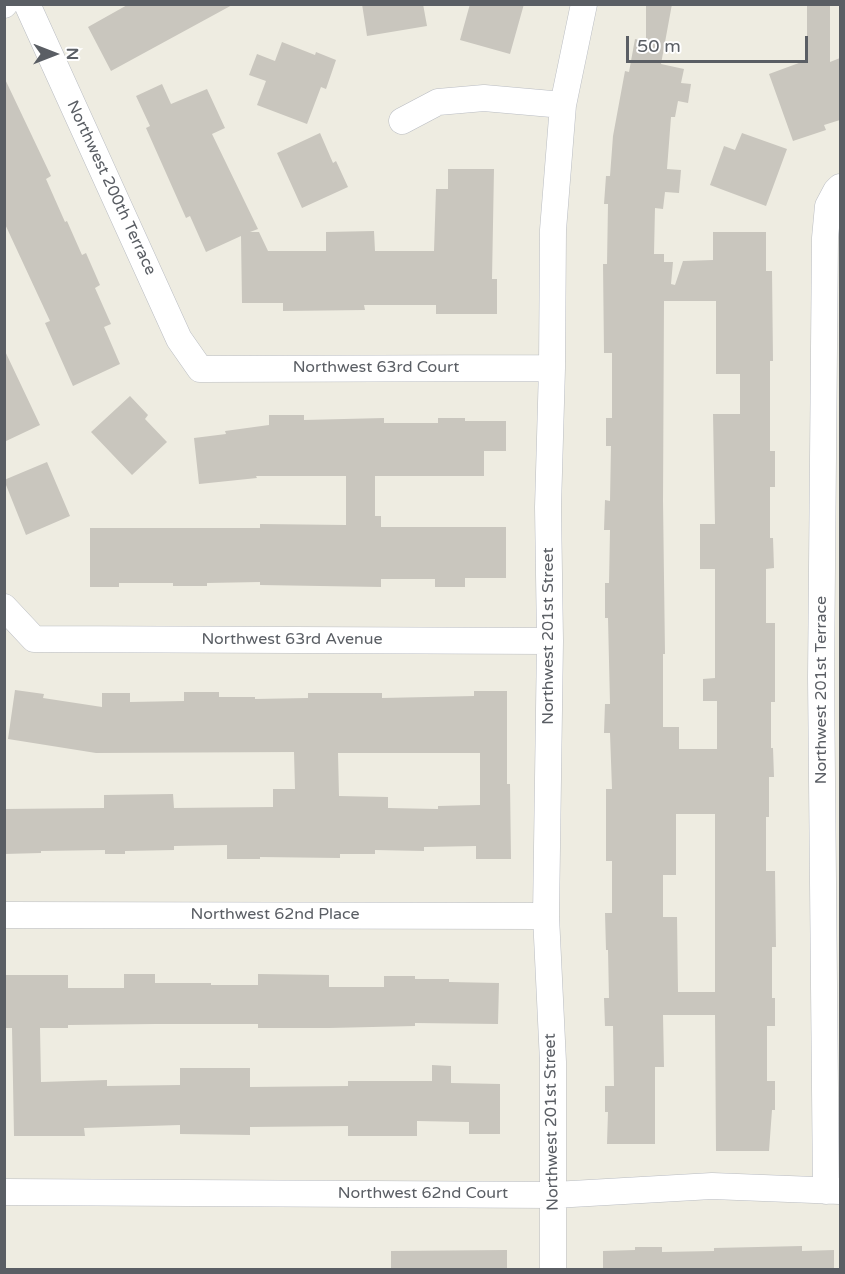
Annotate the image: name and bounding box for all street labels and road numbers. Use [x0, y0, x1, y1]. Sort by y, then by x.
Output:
street label: Northwest 200th Terrace [62, 98, 160, 278]
street label: Northwest 63rd Court [293, 358, 459, 378]
street label: Northwest 201st Street [539, 547, 559, 725]
street label: Northwest 201st Terrace [812, 596, 832, 784]
street label: Northwest 63rd Avenue [201, 630, 383, 650]
street label: Northwest 62nd Place [191, 905, 359, 925]
street label: Northwest 201st Street [541, 1033, 563, 1211]
street label: Northwest 62nd Court [338, 1184, 508, 1204]

